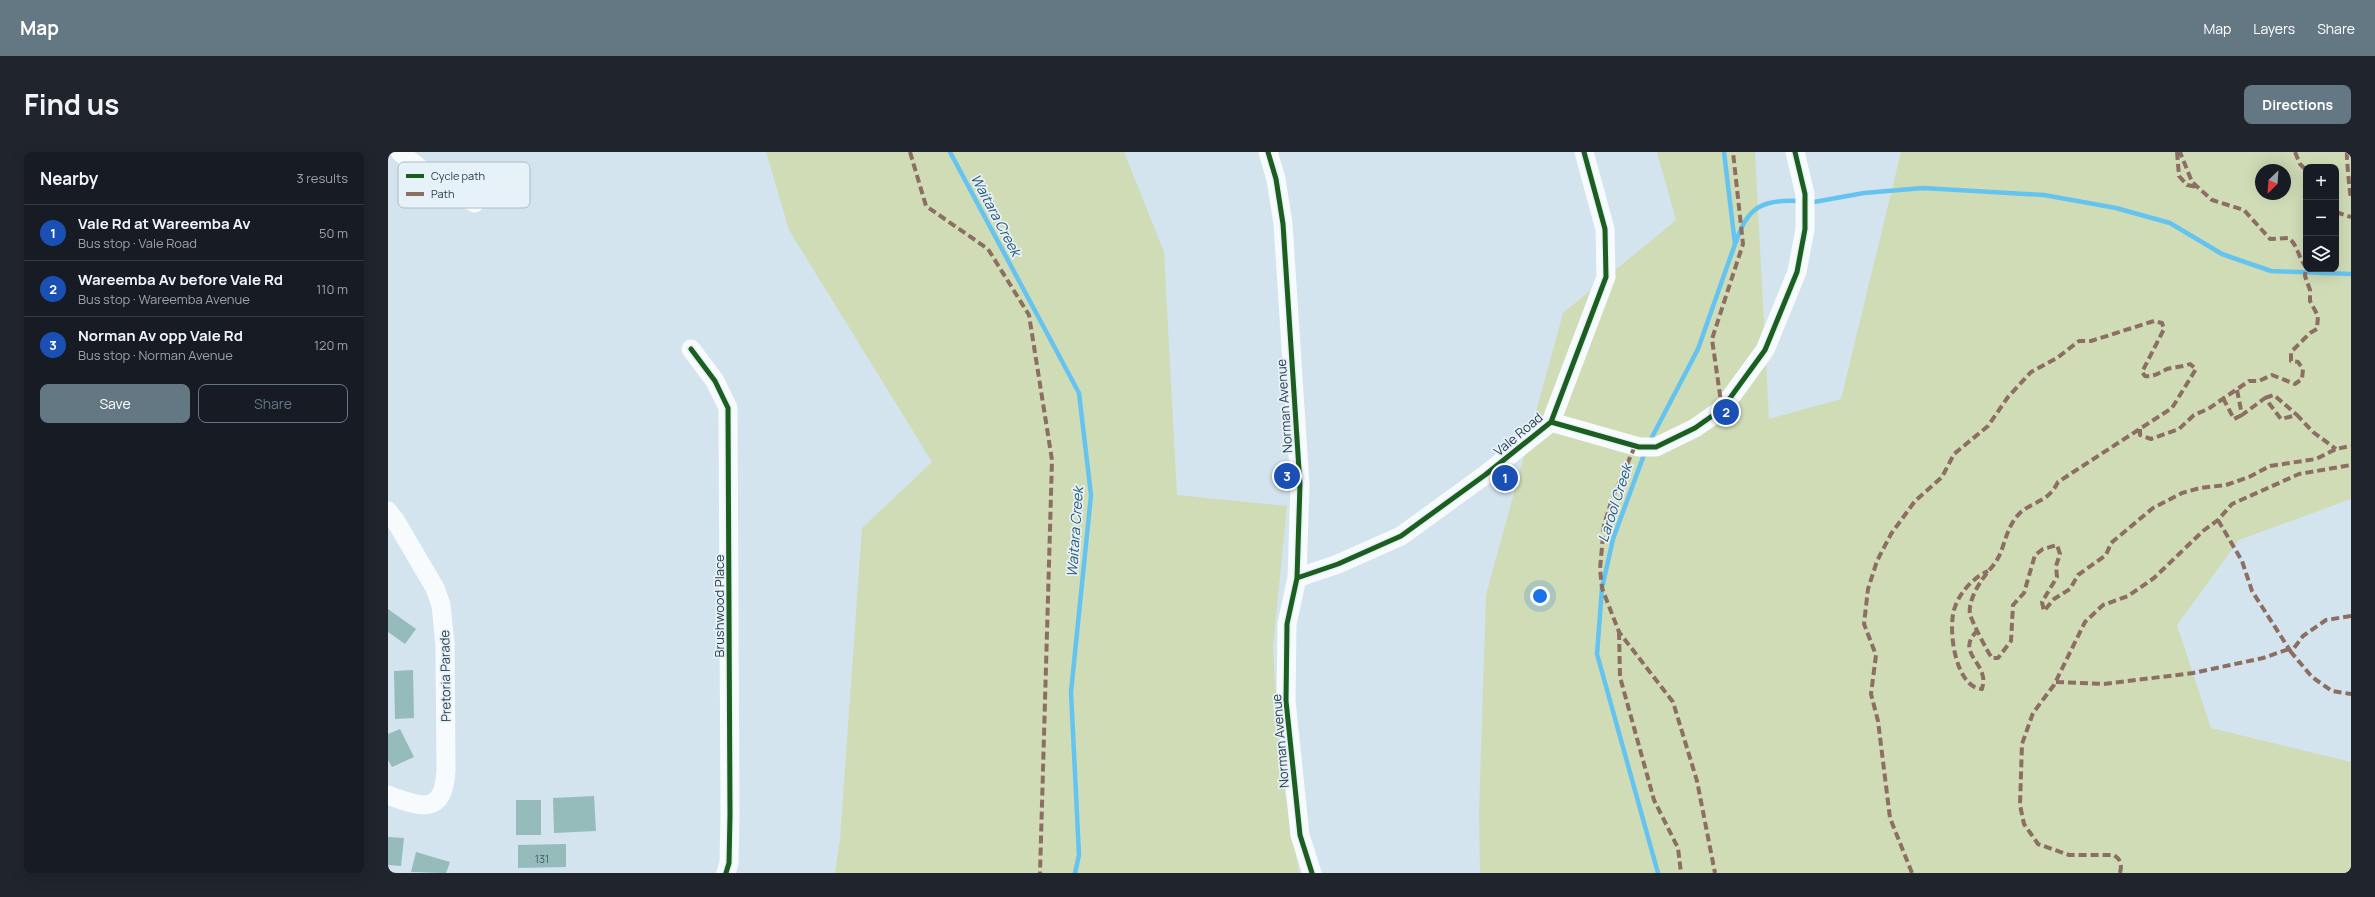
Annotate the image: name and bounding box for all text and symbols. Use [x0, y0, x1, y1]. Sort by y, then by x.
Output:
text: Map [20, 15, 59, 41]
text: Map [2203, 19, 2231, 38]
text: Layers [2253, 19, 2295, 38]
text: Share [2317, 19, 2355, 38]
text: Find us [24, 85, 119, 123]
button: Directions [2244, 85, 2351, 124]
legend [398, 162, 530, 208]
north arrow [2255, 164, 2291, 200]
map controls [2303, 164, 2339, 272]
button: + [2303, 164, 2339, 200]
text: Nearby [40, 167, 98, 190]
text: Cycle path [431, 168, 485, 183]
text: 3 results [296, 169, 348, 187]
water label: Waitara Creek [967, 170, 1027, 261]
text: Path [431, 186, 454, 201]
button: − [2303, 200, 2339, 236]
text: Vale Rd at Wareemba Av [78, 213, 250, 234]
text: 1 [50, 224, 56, 242]
text: 50 m [319, 224, 348, 242]
text: Bus stop · Vale Road [78, 234, 197, 252]
button: layers [2303, 236, 2339, 272]
text: Wareemba Av before Vale Rd [78, 269, 283, 290]
text: 2 [49, 280, 57, 298]
text: 110 m [316, 280, 348, 298]
text: Bus stop · Wareemba Avenue [78, 290, 250, 308]
text: Norman Av opp Vale Rd [78, 325, 243, 346]
text: 3 [49, 336, 57, 354]
text: 120 m [314, 336, 348, 354]
text: Bus stop · Norman Avenue [78, 346, 233, 364]
street label: Norman Avenue [1272, 358, 1296, 454]
button: Save [40, 384, 190, 423]
button: Share [198, 384, 348, 423]
pin: 2 [1713, 397, 1739, 427]
street label: Vale Road [1490, 408, 1546, 460]
water label: Larool Creek [1593, 460, 1637, 544]
pin: 3 [1274, 461, 1300, 491]
pin: 1 [1492, 463, 1518, 493]
water label: Waitara Creek [1062, 484, 1087, 578]
street label: Brushwood Place [710, 554, 728, 658]
your location [1530, 586, 1550, 606]
street label: Pretoria Parade [435, 629, 455, 722]
street label: Norman Avenue [1267, 693, 1293, 789]
house number: 131 [535, 851, 549, 866]

